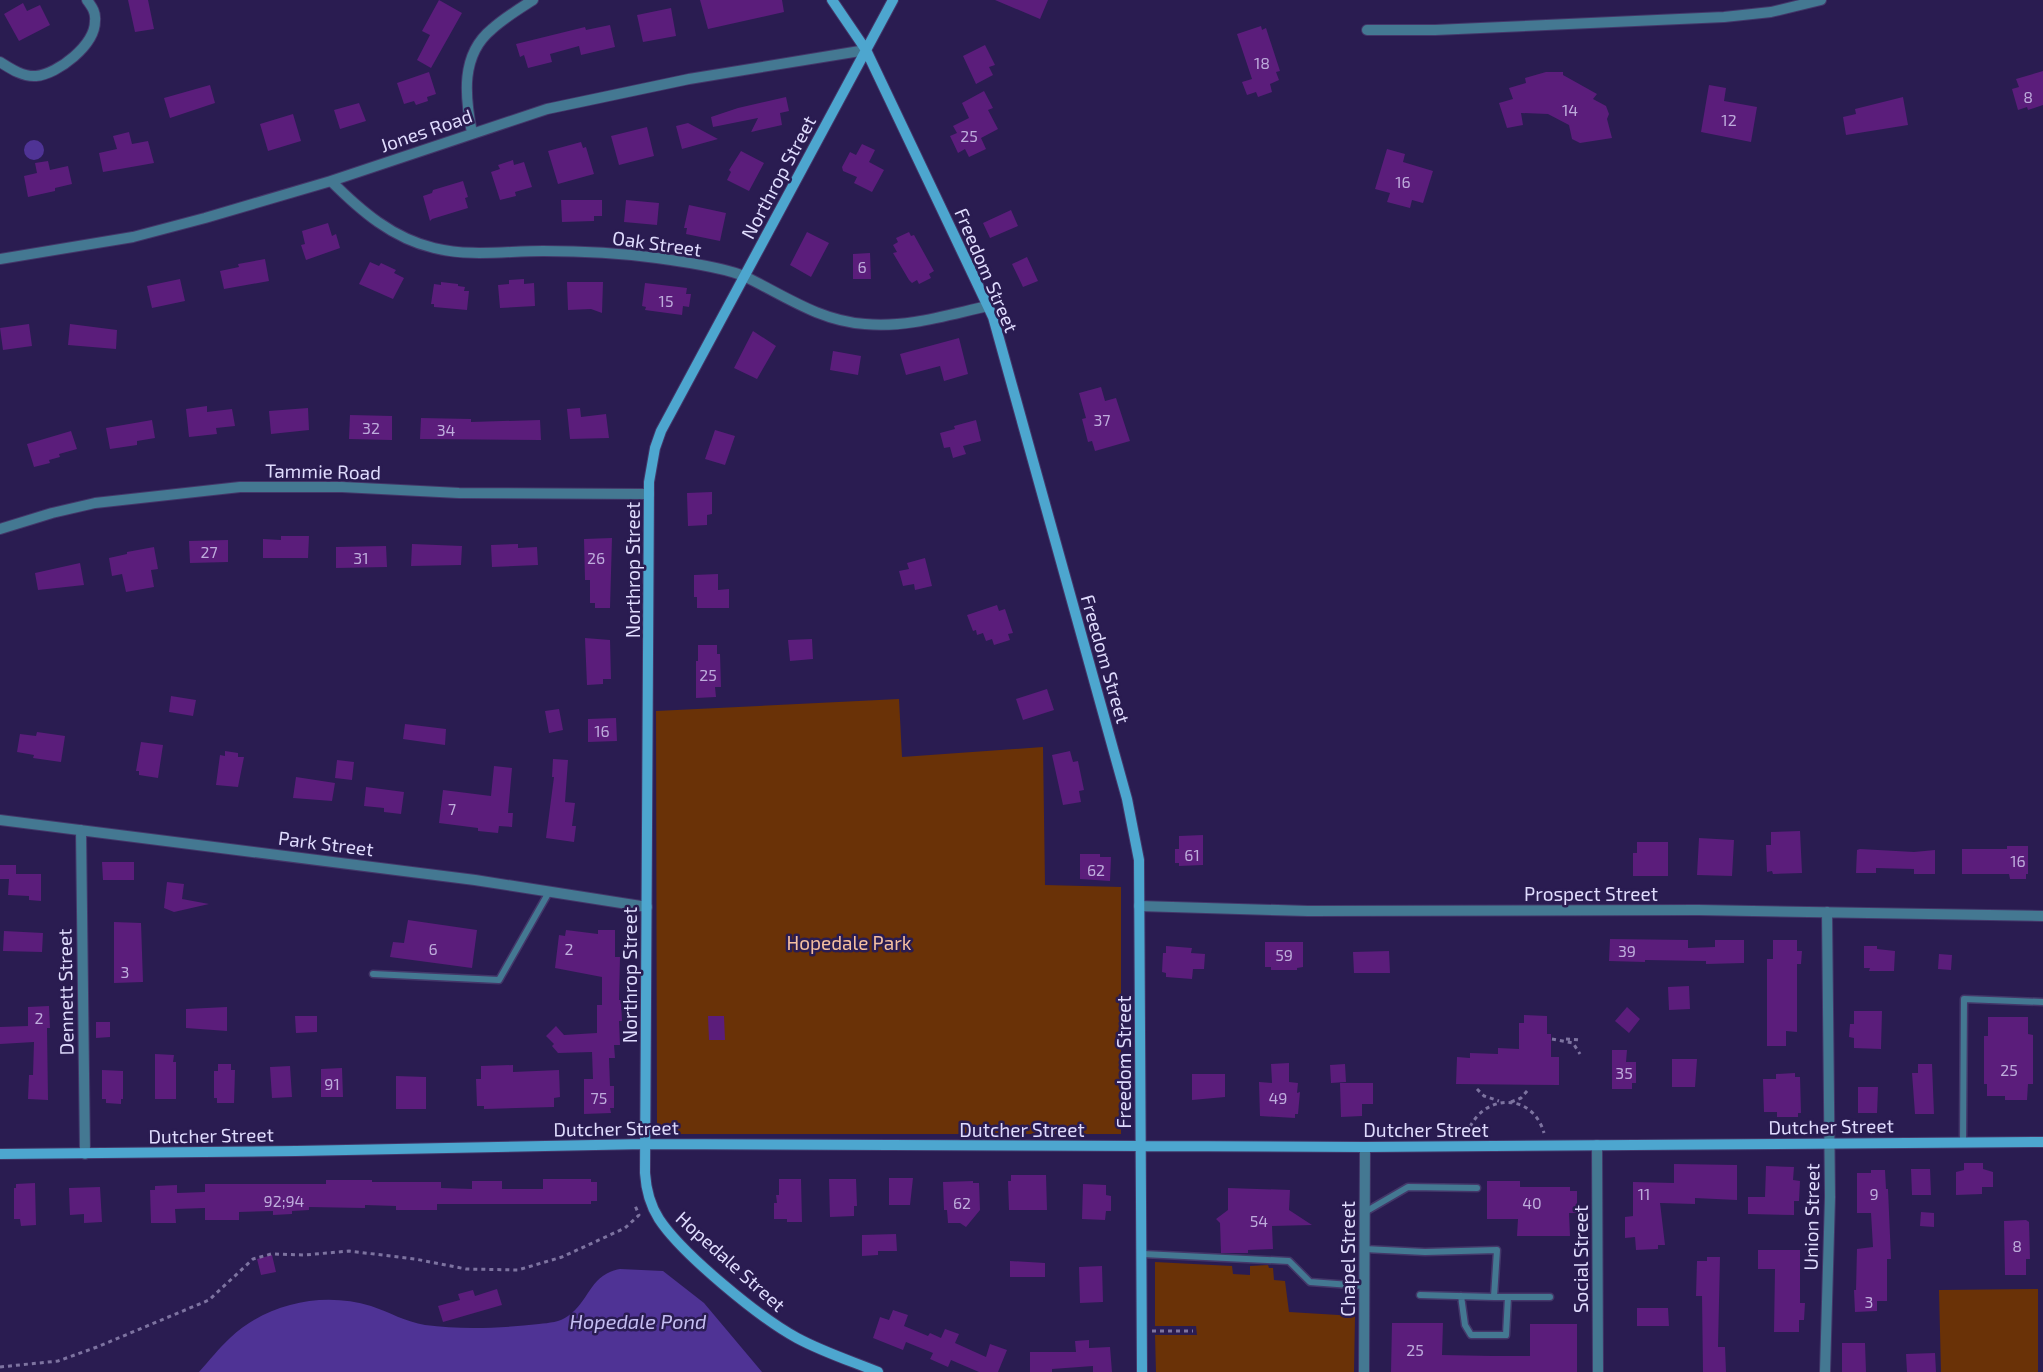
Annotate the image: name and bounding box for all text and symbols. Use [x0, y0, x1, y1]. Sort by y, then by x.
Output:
house number: 18 [1254, 53, 1270, 72]
house number: 8 [2023, 87, 2033, 106]
house number: 14 [1562, 100, 1578, 119]
street label: Jones Road [377, 103, 475, 157]
house number: 12 [1721, 110, 1737, 129]
street label: Northrop Street [736, 111, 820, 243]
house number: 25 [960, 126, 978, 145]
house number: 16 [1395, 172, 1411, 191]
street label: Freedom Street [950, 204, 1024, 336]
street label: Oak Street [611, 225, 703, 261]
house number: 6 [857, 257, 867, 276]
house number: 15 [659, 291, 673, 310]
house number: 37 [1093, 410, 1111, 429]
house number: 32 [362, 418, 380, 437]
house number: 34 [437, 420, 456, 439]
street label: Tammie Road [265, 458, 381, 484]
street label: Northrop Street [621, 502, 644, 638]
house number: 27 [200, 542, 218, 561]
house number: 31 [353, 548, 369, 567]
house number: 26 [587, 548, 605, 567]
street label: Freedom Street [1077, 592, 1135, 726]
house number: 25 [699, 665, 717, 684]
house number: 16 [594, 721, 610, 740]
house number: 7 [448, 799, 456, 818]
street label: Park Street [277, 826, 375, 860]
house number: 61 [1184, 845, 1200, 864]
house number: 16 [2010, 851, 2026, 870]
house number: 62 [1087, 860, 1105, 879]
street label: Prospect Street [1524, 882, 1658, 905]
street label: Northrop Street [618, 907, 641, 1043]
street label: Dennett Street [52, 928, 78, 1056]
park label: Hopedale Park [787, 931, 912, 954]
house number: 6 [428, 939, 438, 958]
house number: 2 [565, 939, 574, 958]
house number: 39 [1618, 941, 1636, 960]
house number: 59 [1275, 945, 1293, 964]
house number: 3 [121, 962, 129, 981]
street label: Freedom Street [1112, 995, 1135, 1129]
house number: 2 [35, 1008, 44, 1027]
house number: 25 [2000, 1060, 2018, 1079]
house number: 35 [1615, 1063, 1633, 1082]
house number: 91 [324, 1074, 340, 1093]
house number: 75 [591, 1088, 607, 1107]
house number: 49 [1269, 1088, 1288, 1107]
street label: Dutcher Street [1768, 1113, 1894, 1139]
street label: Dutcher Street [553, 1115, 679, 1141]
street label: Dutcher Street [959, 1118, 1085, 1141]
street label: Dutcher Street [1363, 1118, 1489, 1141]
street label: Dutcher Street [148, 1122, 274, 1148]
street label: Union Street [1799, 1163, 1823, 1271]
house number: 11 [1638, 1184, 1650, 1203]
house number: 9 [1869, 1184, 1879, 1203]
house number: 92;94 [264, 1191, 305, 1210]
house number: 62 [953, 1193, 971, 1212]
house number: 40 [1522, 1193, 1542, 1212]
street label: Chapel Street [1336, 1201, 1359, 1317]
street label: Social Street [1569, 1205, 1592, 1313]
street label: Hopedale Street [672, 1206, 790, 1316]
house number: 54 [1250, 1211, 1268, 1230]
house number: 8 [2012, 1236, 2022, 1255]
house number: 3 [1865, 1292, 1873, 1311]
water label: Hopedale Pond [570, 1309, 707, 1333]
house number: 25 [1406, 1340, 1424, 1359]

